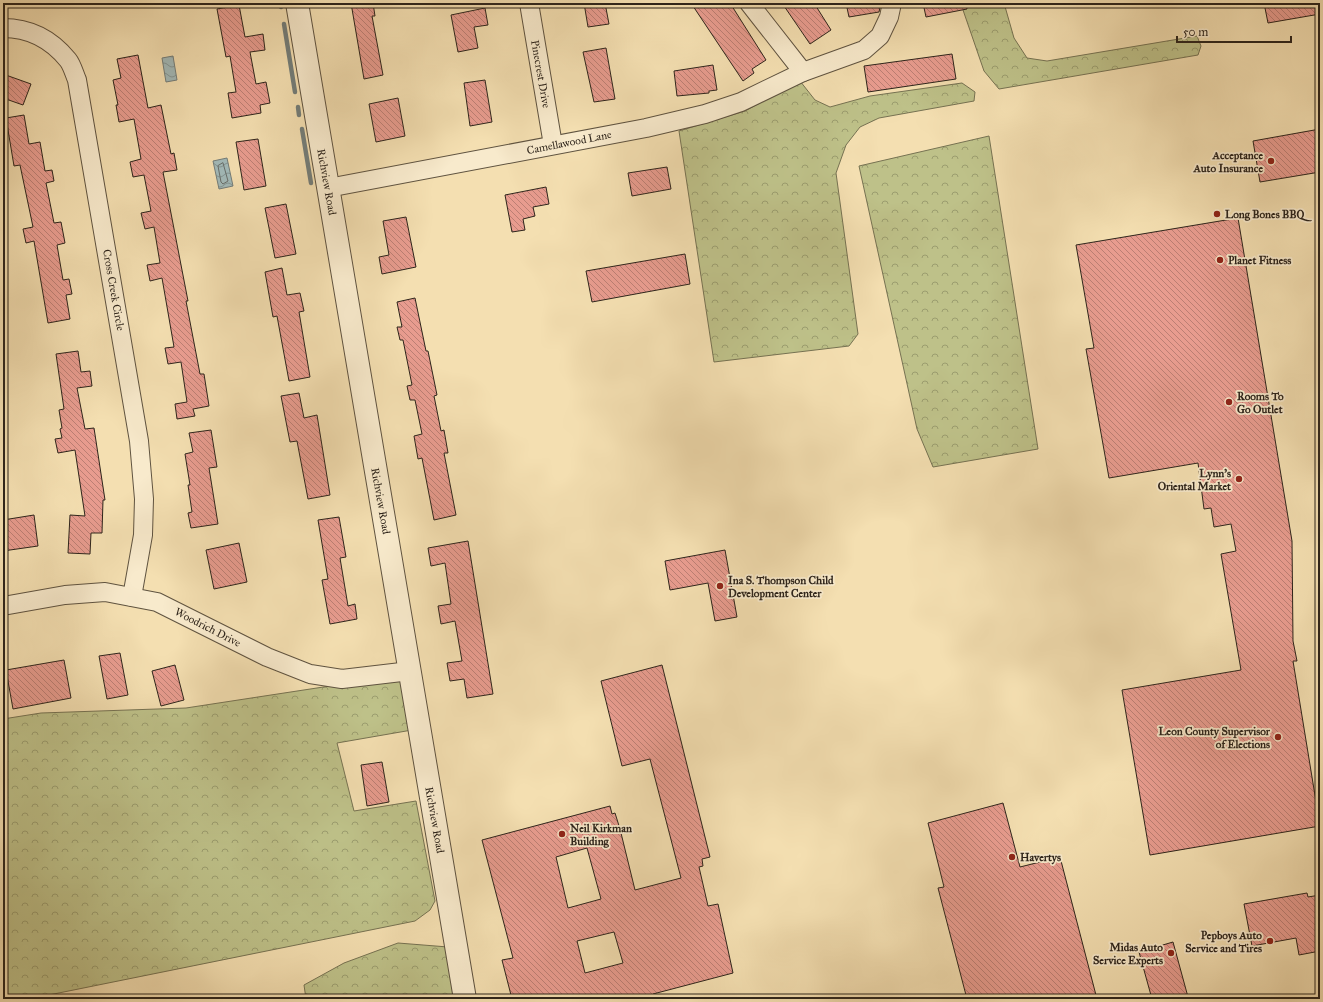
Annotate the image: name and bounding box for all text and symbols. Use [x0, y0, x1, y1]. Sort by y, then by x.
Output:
scale bar [1177, 18, 1291, 44]
text: 50 m [1183, 25, 1208, 39]
street label: Pinecrest Drive [528, 39, 553, 110]
street label: Camellawood Lane [526, 128, 613, 157]
street label: Richview Road [314, 148, 339, 217]
place label: Acceptance Auto Insurance [1192, 149, 1263, 175]
marker: Acceptance Auto Insurance [1266, 156, 1276, 166]
place label: Long Bones BBQ [1225, 208, 1313, 222]
marker: Long Bones BBQ [1212, 209, 1222, 219]
street label: Cross Creek Circle [100, 248, 127, 332]
place label: Planet Fitness [1228, 254, 1291, 267]
marker: Planet Fitness [1215, 255, 1225, 265]
place label: Rooms To Go Outlet [1237, 390, 1284, 416]
marker: Rooms To Go Outlet [1224, 397, 1234, 407]
street label: Richview Road [368, 467, 393, 536]
place label: Lynn's Oriental Market [1158, 467, 1231, 493]
marker: Lynn's Oriental Market [1234, 474, 1244, 484]
place label: Ina S. Thompson Child Development Center [728, 574, 834, 601]
marker: Ina S. Thompson Child Development Center [715, 581, 725, 591]
street label: Woodrich Drive [173, 605, 243, 650]
place label: Leon County Supervisor of Elections [1158, 725, 1271, 751]
marker: Leon County Supervisor of Elections [1273, 732, 1283, 742]
street label: Richview Road [422, 786, 447, 855]
place label: Neil Kirkman Building [570, 822, 632, 848]
marker: Neil Kirkman Building [557, 829, 567, 839]
place label: Havertys [1020, 851, 1061, 865]
marker: Havertys [1007, 852, 1017, 862]
place label: Pepboys Auto Service and Tires [1185, 929, 1262, 955]
marker: Pepboys Auto Service and Tires [1265, 936, 1275, 946]
place label: Midas Auto Service Experts [1093, 941, 1163, 968]
marker: Midas Auto Service Experts [1166, 948, 1176, 958]

